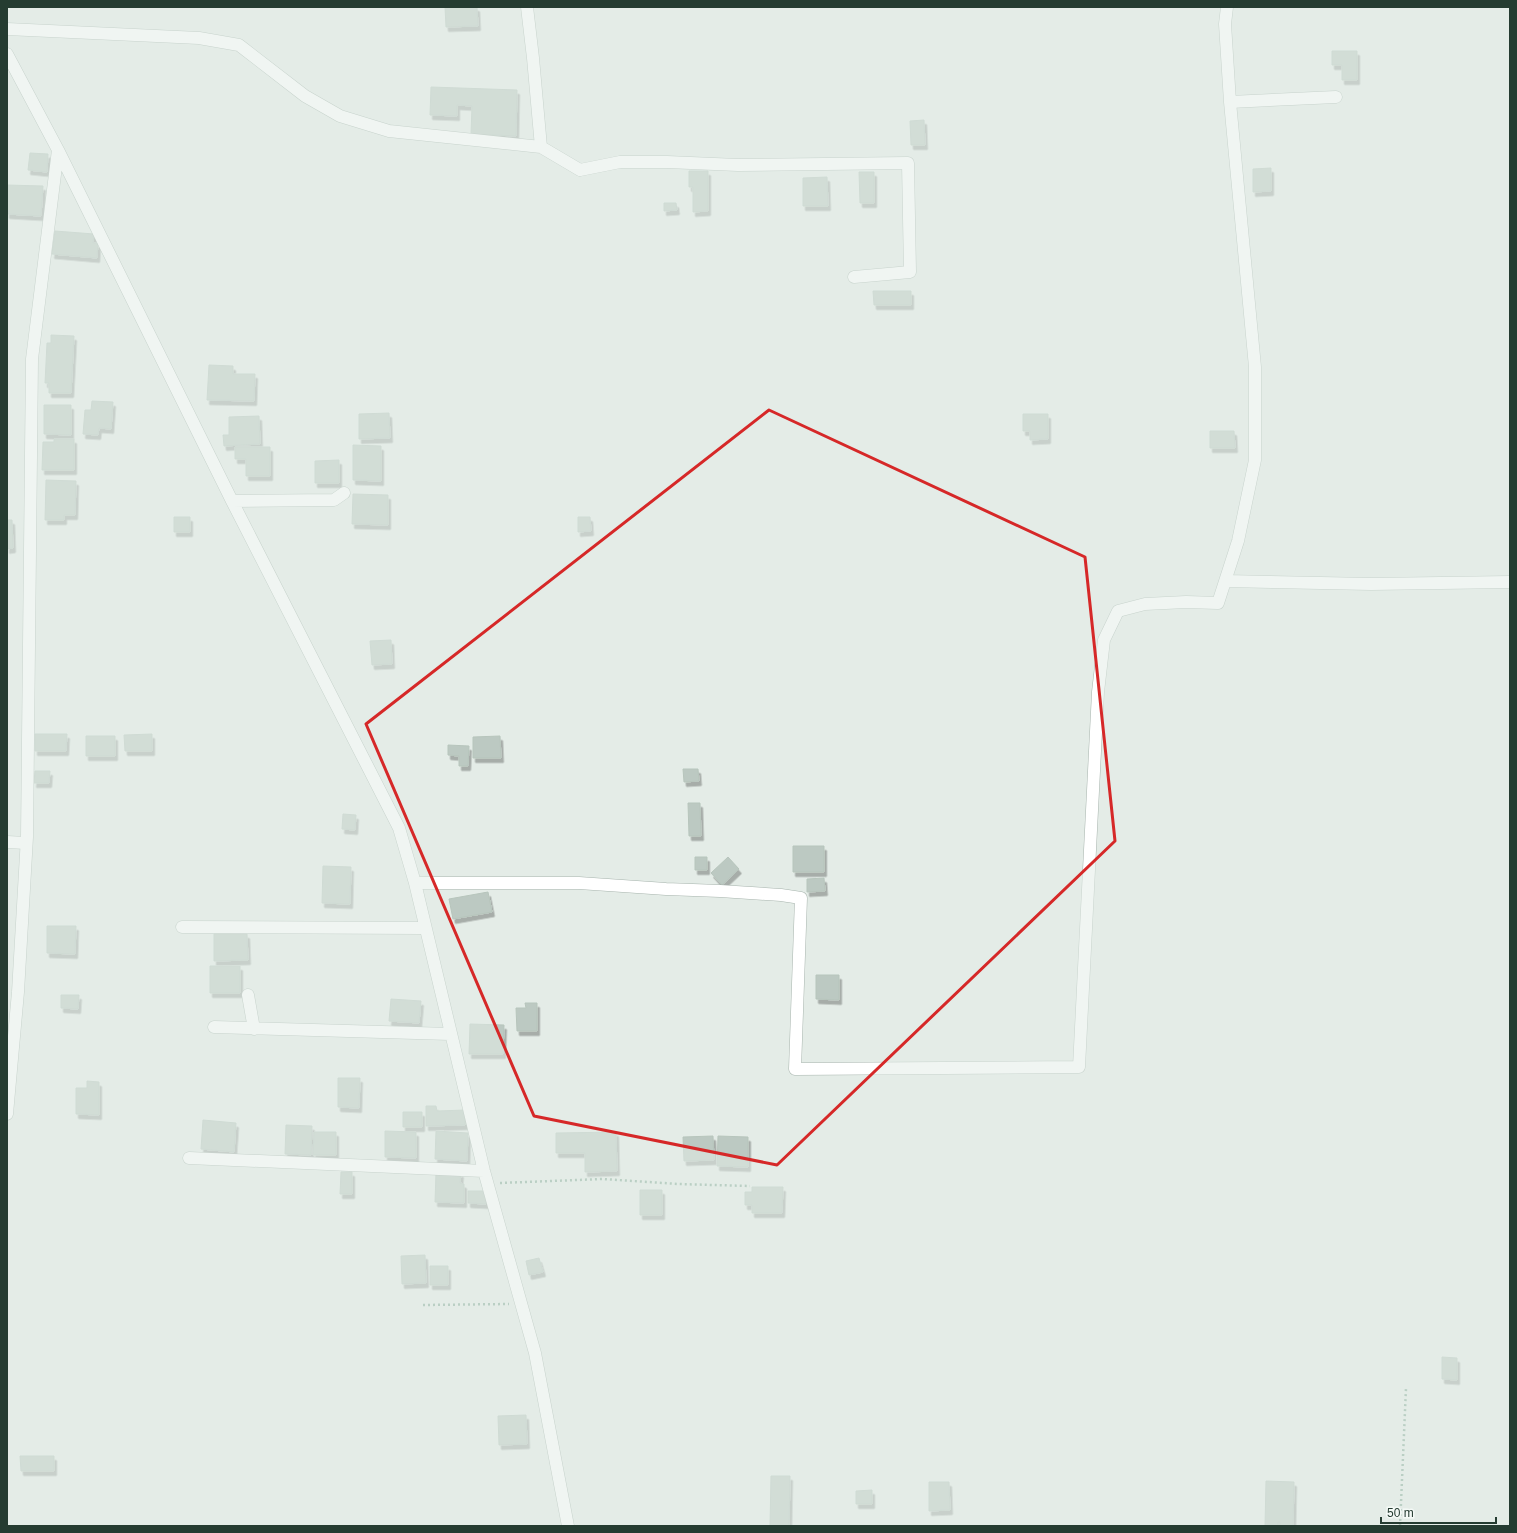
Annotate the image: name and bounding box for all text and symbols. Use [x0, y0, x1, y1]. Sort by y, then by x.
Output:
scale bar [1381, 1499, 1496, 1525]
text: 50 m [1387, 1506, 1414, 1520]

